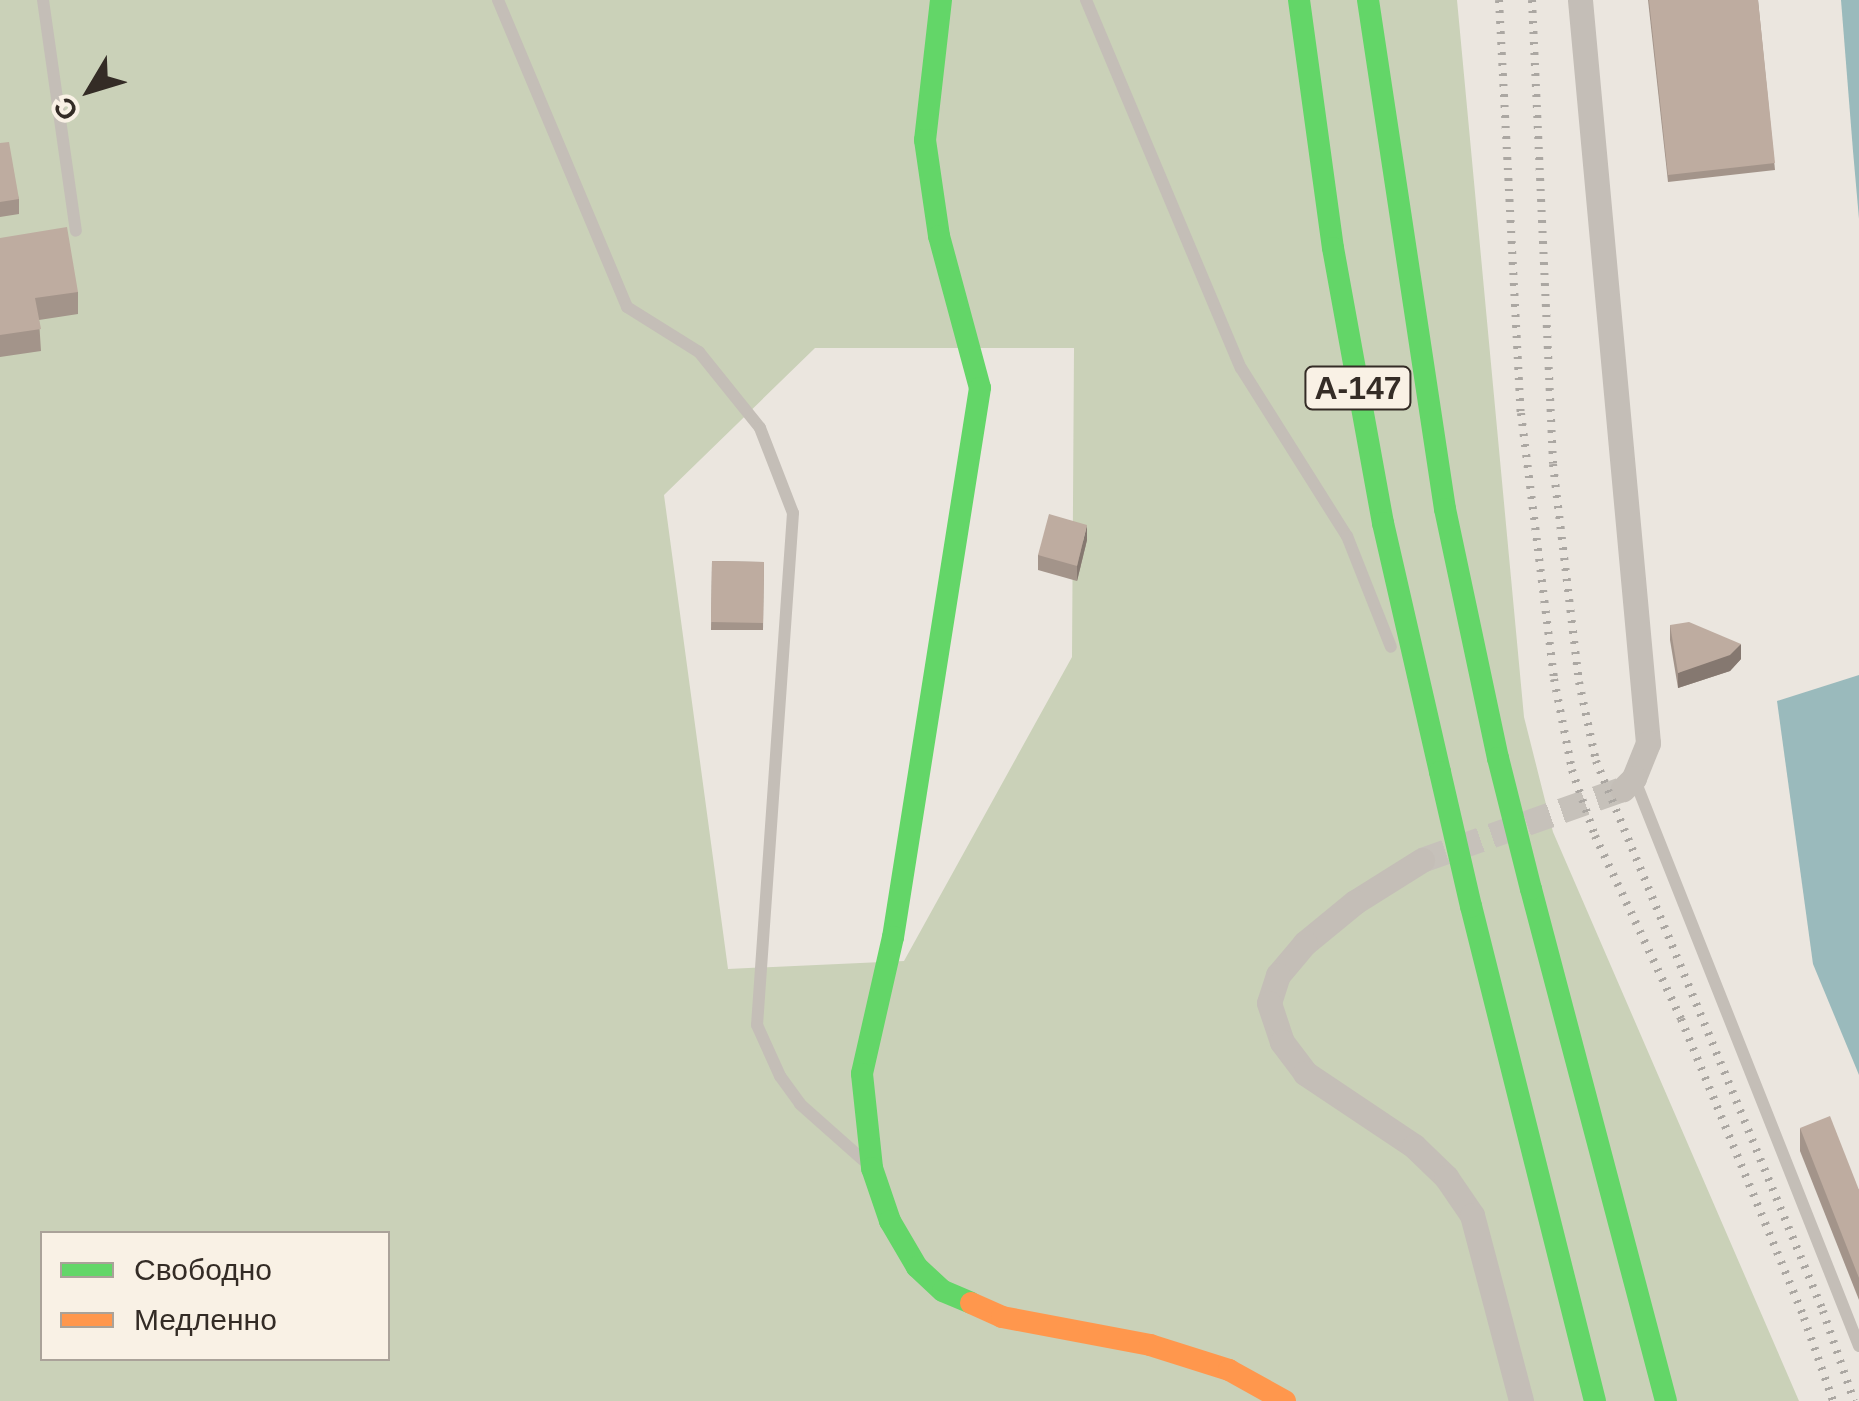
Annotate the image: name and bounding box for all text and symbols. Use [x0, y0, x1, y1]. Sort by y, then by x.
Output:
north arrow [40, 40, 140, 140]
text: С [48, 91, 84, 126]
road number: А-147 [1303, 361, 1413, 415]
legend [40, 1231, 390, 1361]
text: Свободно [134, 1253, 272, 1286]
text: Медленно [134, 1303, 277, 1336]

